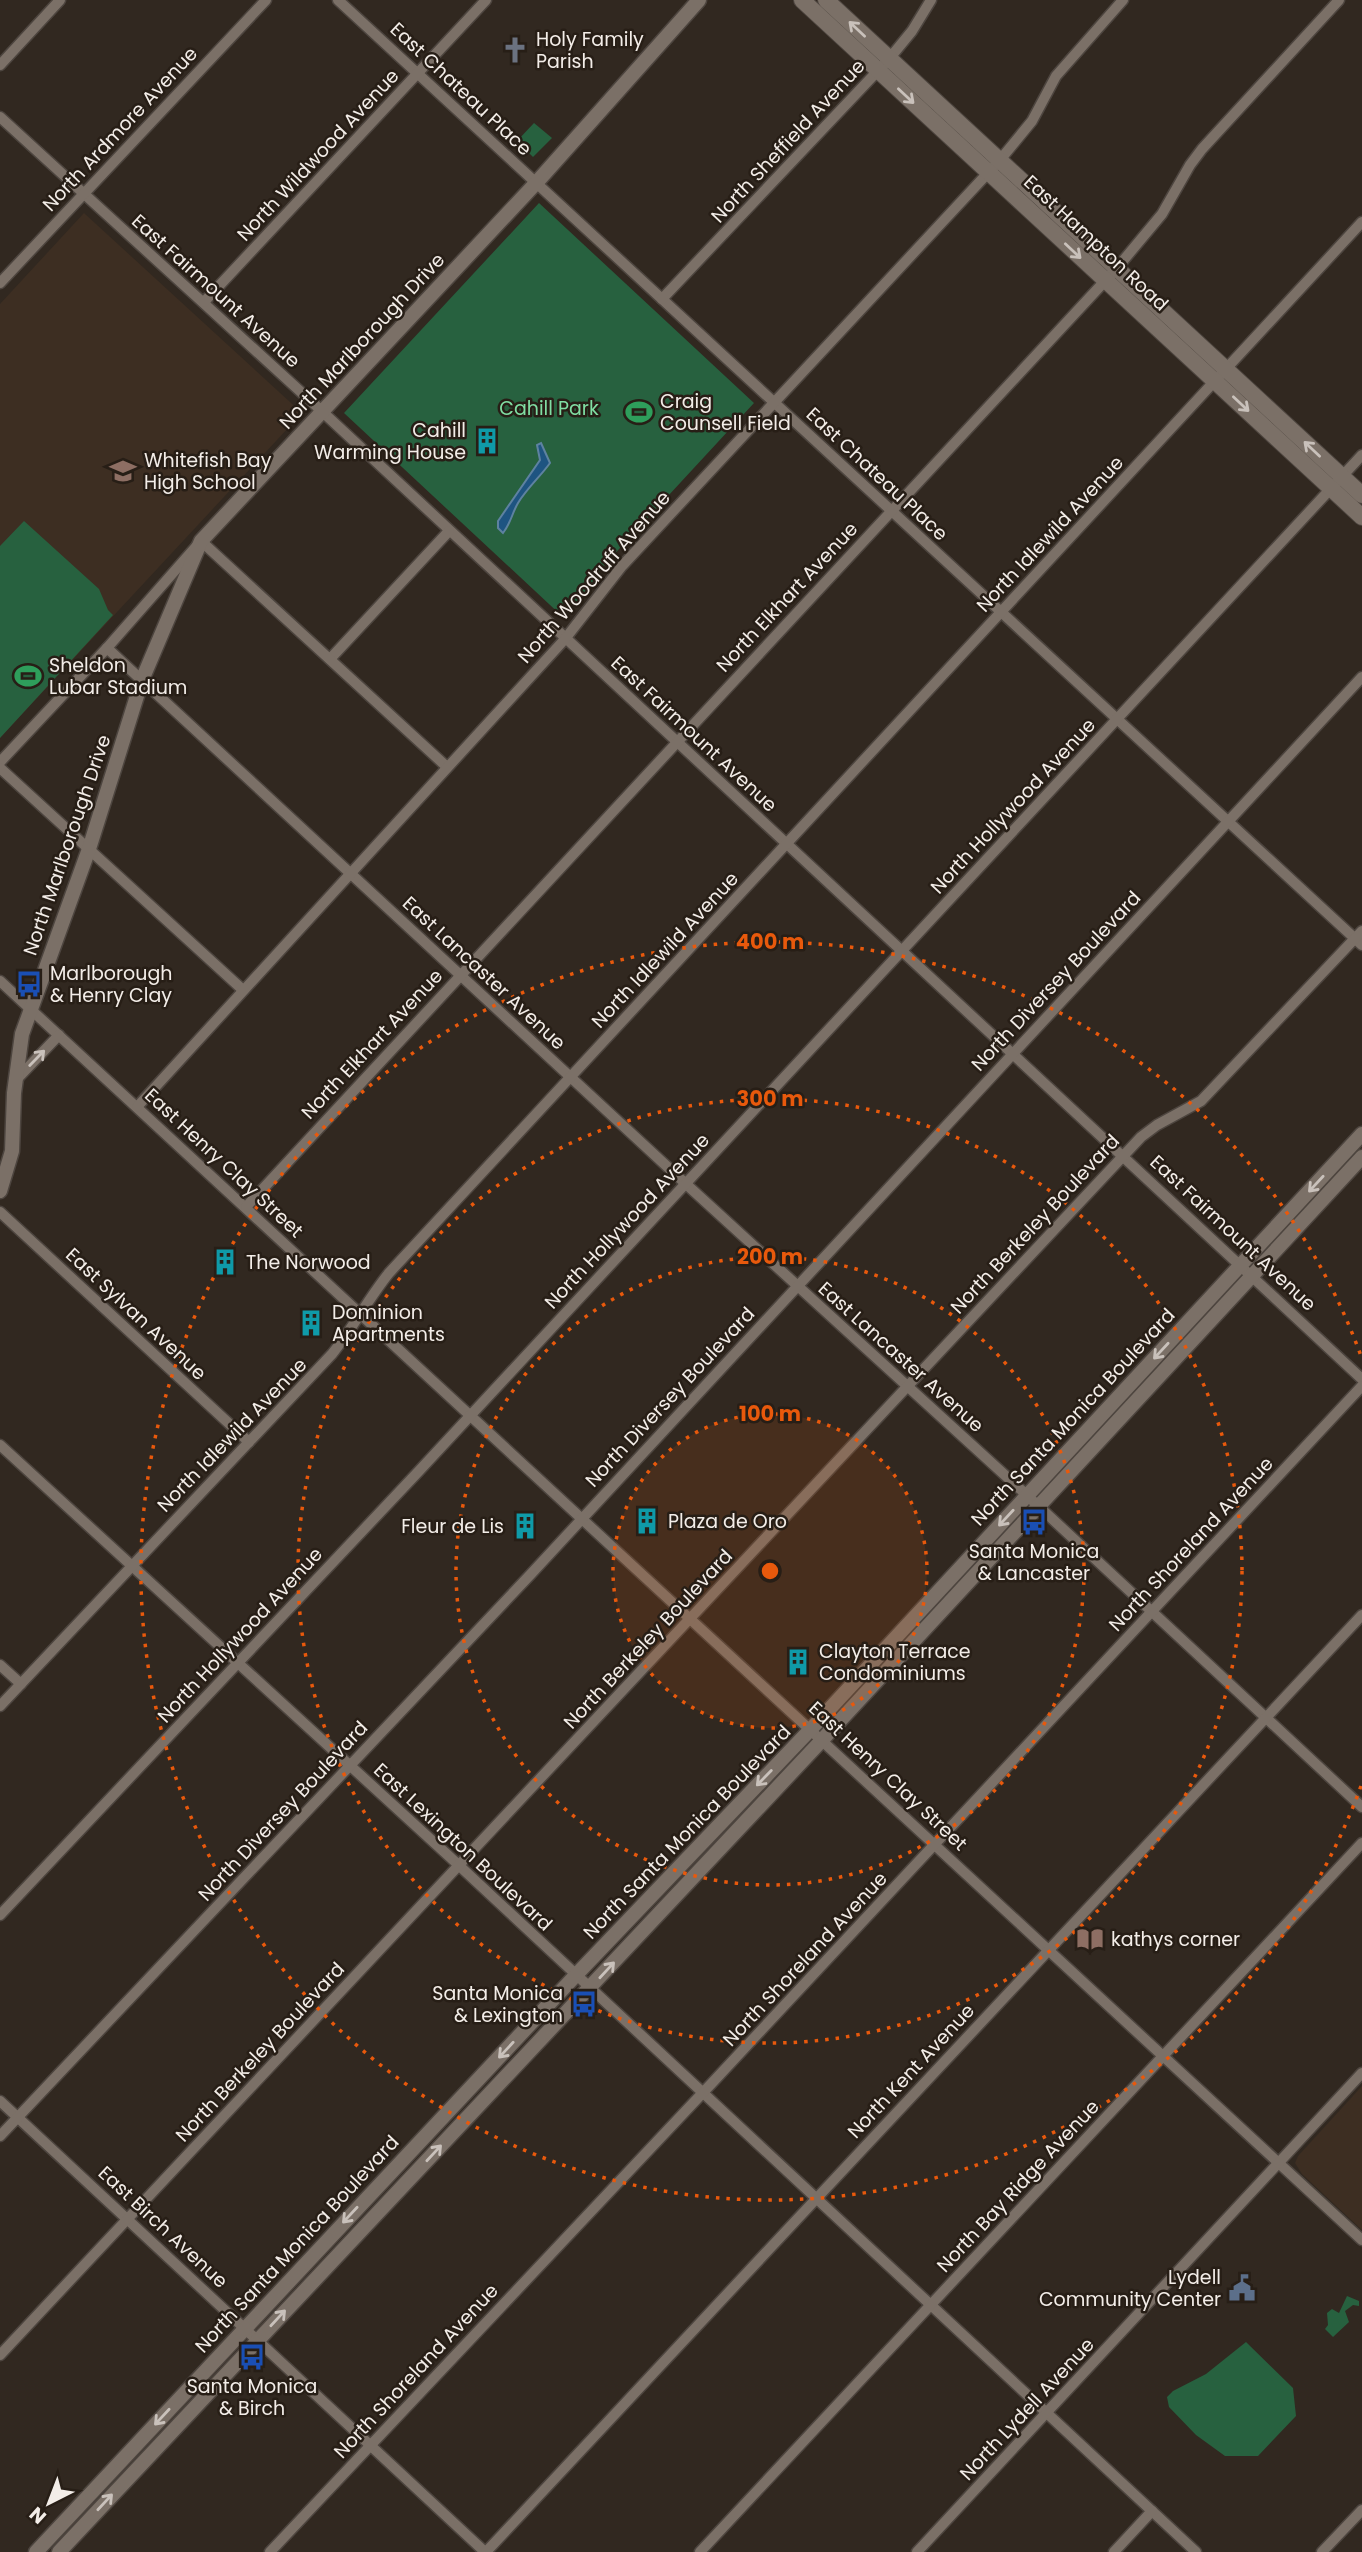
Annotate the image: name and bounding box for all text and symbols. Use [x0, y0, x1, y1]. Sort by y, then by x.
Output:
street label: East Chateau Place [384, 16, 538, 162]
one-way arrow [849, 20, 866, 37]
place label: Holy Family Parish [536, 26, 644, 75]
church icon: Holy Family Parish [500, 35, 530, 65]
street label: North Ardmore Avenue [36, 41, 204, 217]
street label: North Sheffield Avenue [705, 53, 871, 229]
street label: North Wildwood Avenue [231, 63, 405, 247]
one-way arrow [897, 88, 914, 105]
street label: East Hampton Road [1018, 169, 1174, 317]
street label: East Fairmount Avenue [126, 208, 306, 374]
one-way arrow [1064, 242, 1081, 259]
street label: North Marlborough Drive [273, 247, 451, 435]
place label: Craig Counsell Field [660, 388, 791, 437]
park label: Cahill Park [499, 395, 599, 422]
one-way arrow [1232, 396, 1249, 413]
sports icon: Craig Counsell Field [624, 397, 654, 427]
street label: East Chateau Place [800, 401, 954, 547]
place label: Cahill Warming House [314, 417, 466, 466]
building icon: Cahill Warming House [472, 426, 502, 456]
one-way arrow [1304, 440, 1321, 457]
place label: Whitefish Bay High School [144, 447, 272, 496]
street label: North Idlewild Avenue [970, 450, 1130, 618]
school or university icon: Whitefish Bay High School [108, 456, 138, 486]
street label: North Woodruff Avenue [511, 485, 677, 669]
street label: North Elkhart Avenue [710, 516, 864, 678]
street label: East Fairmount Avenue [605, 650, 783, 818]
place label: Sheldon Lubar Stadium [49, 652, 187, 701]
sports icon: Sheldon Lubar Stadium [13, 661, 43, 691]
street label: North Hollywood Avenue [924, 712, 1102, 900]
street label: North Marlborough Drive [16, 731, 118, 959]
street label: North Idlewild Avenue [585, 866, 745, 1034]
street label: North Diversey Boulevard [965, 885, 1147, 1077]
street label: East Lancaster Avenue [396, 890, 572, 1056]
text: 400 m [736, 927, 804, 956]
place label: Marlborough & Henry Clay [50, 960, 172, 1009]
street label: North Elkhart Avenue [295, 963, 449, 1125]
bus stop icon: Marlborough & Henry Clay [14, 969, 44, 999]
one-way arrow [29, 1050, 46, 1067]
street label: East Henry Clay Street [139, 1082, 309, 1244]
text: 300 m [737, 1084, 803, 1113]
street label: North Hollywood Avenue [538, 1127, 716, 1315]
street label: North Berkeley Boulevard [944, 1128, 1126, 1320]
street label: East Fairmount Avenue [1144, 1149, 1322, 1317]
one-way arrow [1307, 1175, 1324, 1192]
street label: East Sylvan Avenue [60, 1242, 212, 1386]
text: 200 m [737, 1242, 803, 1271]
building icon: The Norwood [210, 1247, 240, 1277]
place label: The Norwood [246, 1249, 371, 1276]
street label: East Lancaster Avenue [812, 1275, 990, 1439]
place label: Dominion Apartments [332, 1299, 445, 1348]
street label: North Diversey Boulevard [579, 1301, 761, 1493]
street label: North Santa Monica Boulevard [965, 1302, 1181, 1532]
building icon: Dominion Apartments [296, 1308, 326, 1338]
one-way arrow [1153, 1342, 1169, 1360]
street label: North Idlewild Avenue [151, 1352, 313, 1518]
text: 100 m [739, 1399, 801, 1428]
street label: North Shoreland Avenue [1103, 1451, 1279, 1637]
building icon: Plaza de Oro [632, 1506, 662, 1536]
bus stop icon: Santa Monica & Lancaster [1019, 1507, 1049, 1537]
place label: Plaza de Oro [668, 1508, 787, 1535]
one-way arrow [998, 1509, 1014, 1527]
building icon: Fleur de Lis [510, 1511, 540, 1541]
place label: Fleur de Lis [401, 1513, 504, 1540]
place label: Santa Monica & Lancaster [969, 1538, 1099, 1587]
street label: North Hollywood Avenue [151, 1541, 329, 1729]
street label: North Berkeley Boulevard [557, 1543, 739, 1735]
centre of rings [758, 1559, 782, 1583]
place label: Clayton Terrace Condominiums [819, 1638, 971, 1687]
building icon: Clayton Terrace Condominiums [783, 1647, 813, 1677]
street label: East Henry Clay Street [803, 1695, 973, 1857]
street label: North Diversey Boulevard [192, 1715, 374, 1907]
street label: North Santa Monica Boulevard [577, 1719, 797, 1945]
street label: East Lexington Boulevard [368, 1757, 558, 1937]
one-way arrow [755, 1769, 772, 1786]
street label: North Shoreland Avenue [717, 1866, 893, 2052]
library icon: kathys corner [1075, 1924, 1105, 1954]
place label: kathys corner [1111, 1926, 1240, 1953]
street label: North Berkeley Boulevard [169, 1956, 351, 2148]
one-way arrow [598, 1961, 615, 1978]
place label: Santa Monica & Lexington [432, 1980, 563, 2029]
bus stop icon: Santa Monica & Lexington [569, 1989, 599, 2019]
street label: North Kent Avenue [841, 1998, 981, 2144]
one-way arrow [498, 2041, 515, 2058]
street label: North Bay Ridge Avenue [931, 2094, 1105, 2278]
street label: North Santa Monica Boulevard [189, 2129, 405, 2359]
one-way arrow [425, 2145, 442, 2162]
street label: East Birch Avenue [92, 2160, 234, 2294]
one-way arrow [342, 2207, 359, 2224]
place label: Lydell Community Center [1039, 2264, 1221, 2313]
public building icon: Lydell Community Center [1227, 2273, 1257, 2303]
street label: North Shoreland Avenue [328, 2278, 504, 2464]
one-way arrow [269, 2310, 286, 2327]
street label: North Lydell Avenue [954, 2332, 1100, 2486]
bus stop icon: Santa Monica & Birch [237, 2342, 267, 2372]
place label: Santa Monica & Birch [187, 2373, 317, 2422]
one-way arrow [153, 2409, 170, 2426]
north arrow [14, 2468, 84, 2538]
one-way arrow [97, 2494, 114, 2511]
text: N [24, 2500, 52, 2530]

